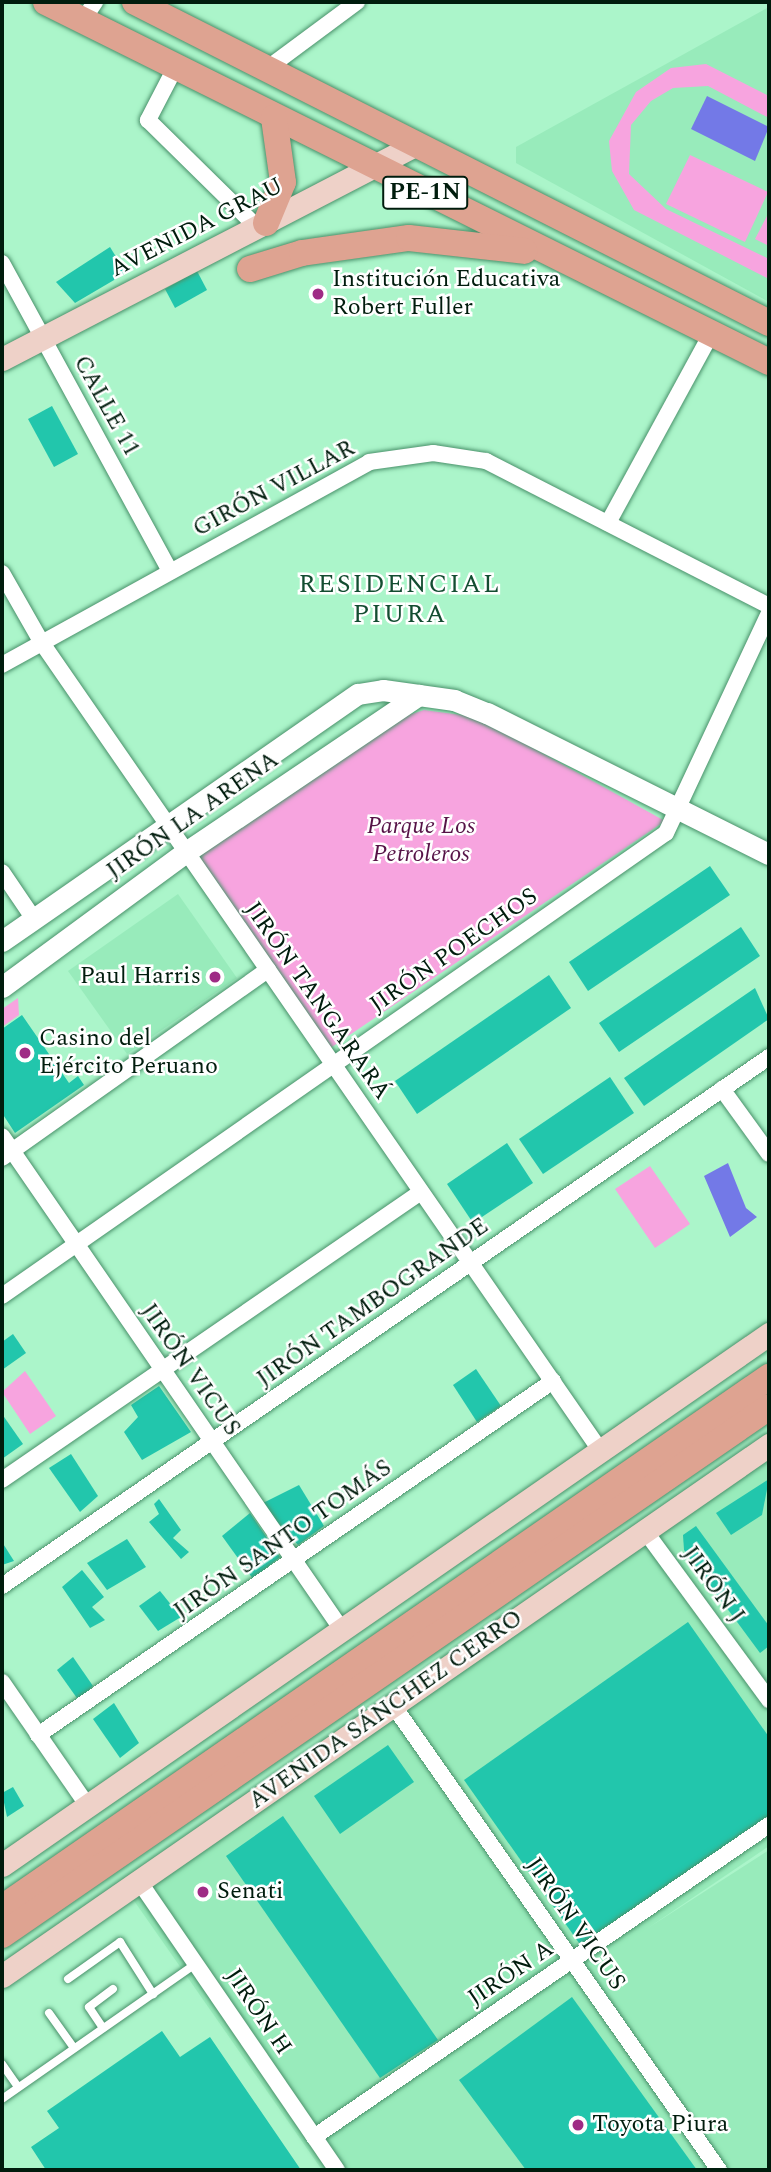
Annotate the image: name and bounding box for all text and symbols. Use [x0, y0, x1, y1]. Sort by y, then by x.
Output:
street label: AVENIDA GRAU [106, 172, 288, 284]
road number: PE-1N [381, 174, 469, 212]
place label: Institución Educativa Robert Fuller [332, 266, 560, 322]
marker: Institución Educativa Robert Fuller [310, 286, 326, 302]
street label: CALLE 11 [67, 351, 145, 461]
street label: GIRÓN VILLAR [188, 434, 360, 544]
district label: RESIDENCIAL PIURA [300, 569, 500, 630]
street label: JIRÓN LA ARENA [101, 746, 285, 886]
park label: Parque Los Petroleros [367, 813, 475, 869]
street label: JIRÓN POECHOS [365, 882, 543, 1020]
street label: JIRÓN TANGARARÁ [238, 896, 396, 1106]
place label: Paul Harris [80, 963, 201, 991]
marker: Paul Harris [207, 969, 223, 985]
place label: Casino del Ejército Peruano [39, 1025, 218, 1081]
marker: Casino del Ejército Peruano [17, 1045, 33, 1061]
street label: JIRÓN TAMBOGRANDE [252, 1212, 494, 1394]
street label: JIRÓN VICUS [134, 1298, 246, 1442]
street label: JIRÓN SANTO TOMÁS [169, 1454, 397, 1626]
street label: JIRÓN J [675, 1541, 751, 1629]
street label: AVENIDA SÁNCHEZ CERRO [244, 1604, 528, 1816]
street label: JIRÓN VICUS [519, 1852, 631, 1996]
place label: Senati [217, 1878, 283, 1906]
marker: Senati [195, 1884, 211, 1900]
street label: JIRÓN A [463, 1935, 559, 2013]
street label: JIRÓN H [219, 1963, 297, 2061]
place label: Toyota Piura [592, 2111, 728, 2139]
marker: Toyota Piura [570, 2117, 586, 2133]

